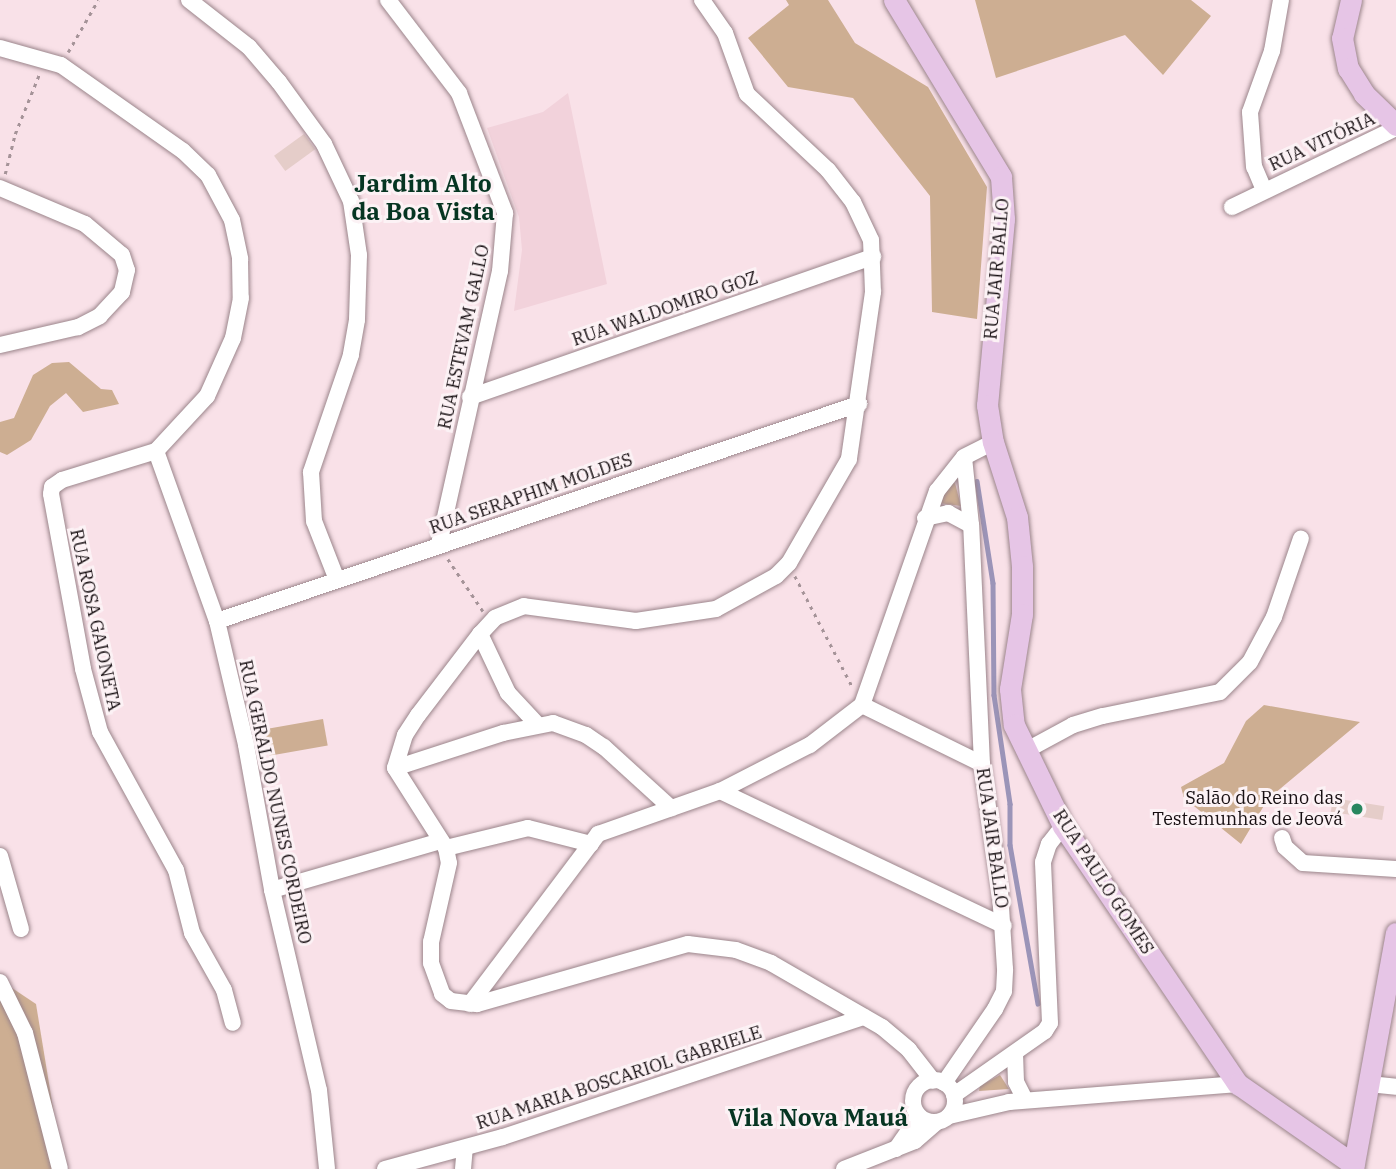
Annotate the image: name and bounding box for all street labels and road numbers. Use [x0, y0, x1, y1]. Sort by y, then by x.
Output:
street label: RUA VITÓRIA [1266, 108, 1378, 176]
street label: RUA JAIR BALLO [980, 197, 1014, 341]
street label: RUA ESTEVAM GALLO [434, 243, 494, 431]
street label: RUA WALDOMIRO GOZ [569, 267, 761, 351]
street label: RUA SERAPHIM MOLDES [427, 449, 635, 539]
street label: RUA ROSA GAIONETA [65, 527, 125, 713]
street label: RUA GERALDO NUNES CORDEIRO [234, 658, 316, 946]
street label: RUA JAIR BALLO [971, 766, 1013, 910]
street label: RUA PAULO GOMES [1048, 806, 1158, 958]
street label: RUA MARIA BOSCARIOL GABRIELE [474, 1022, 764, 1134]

